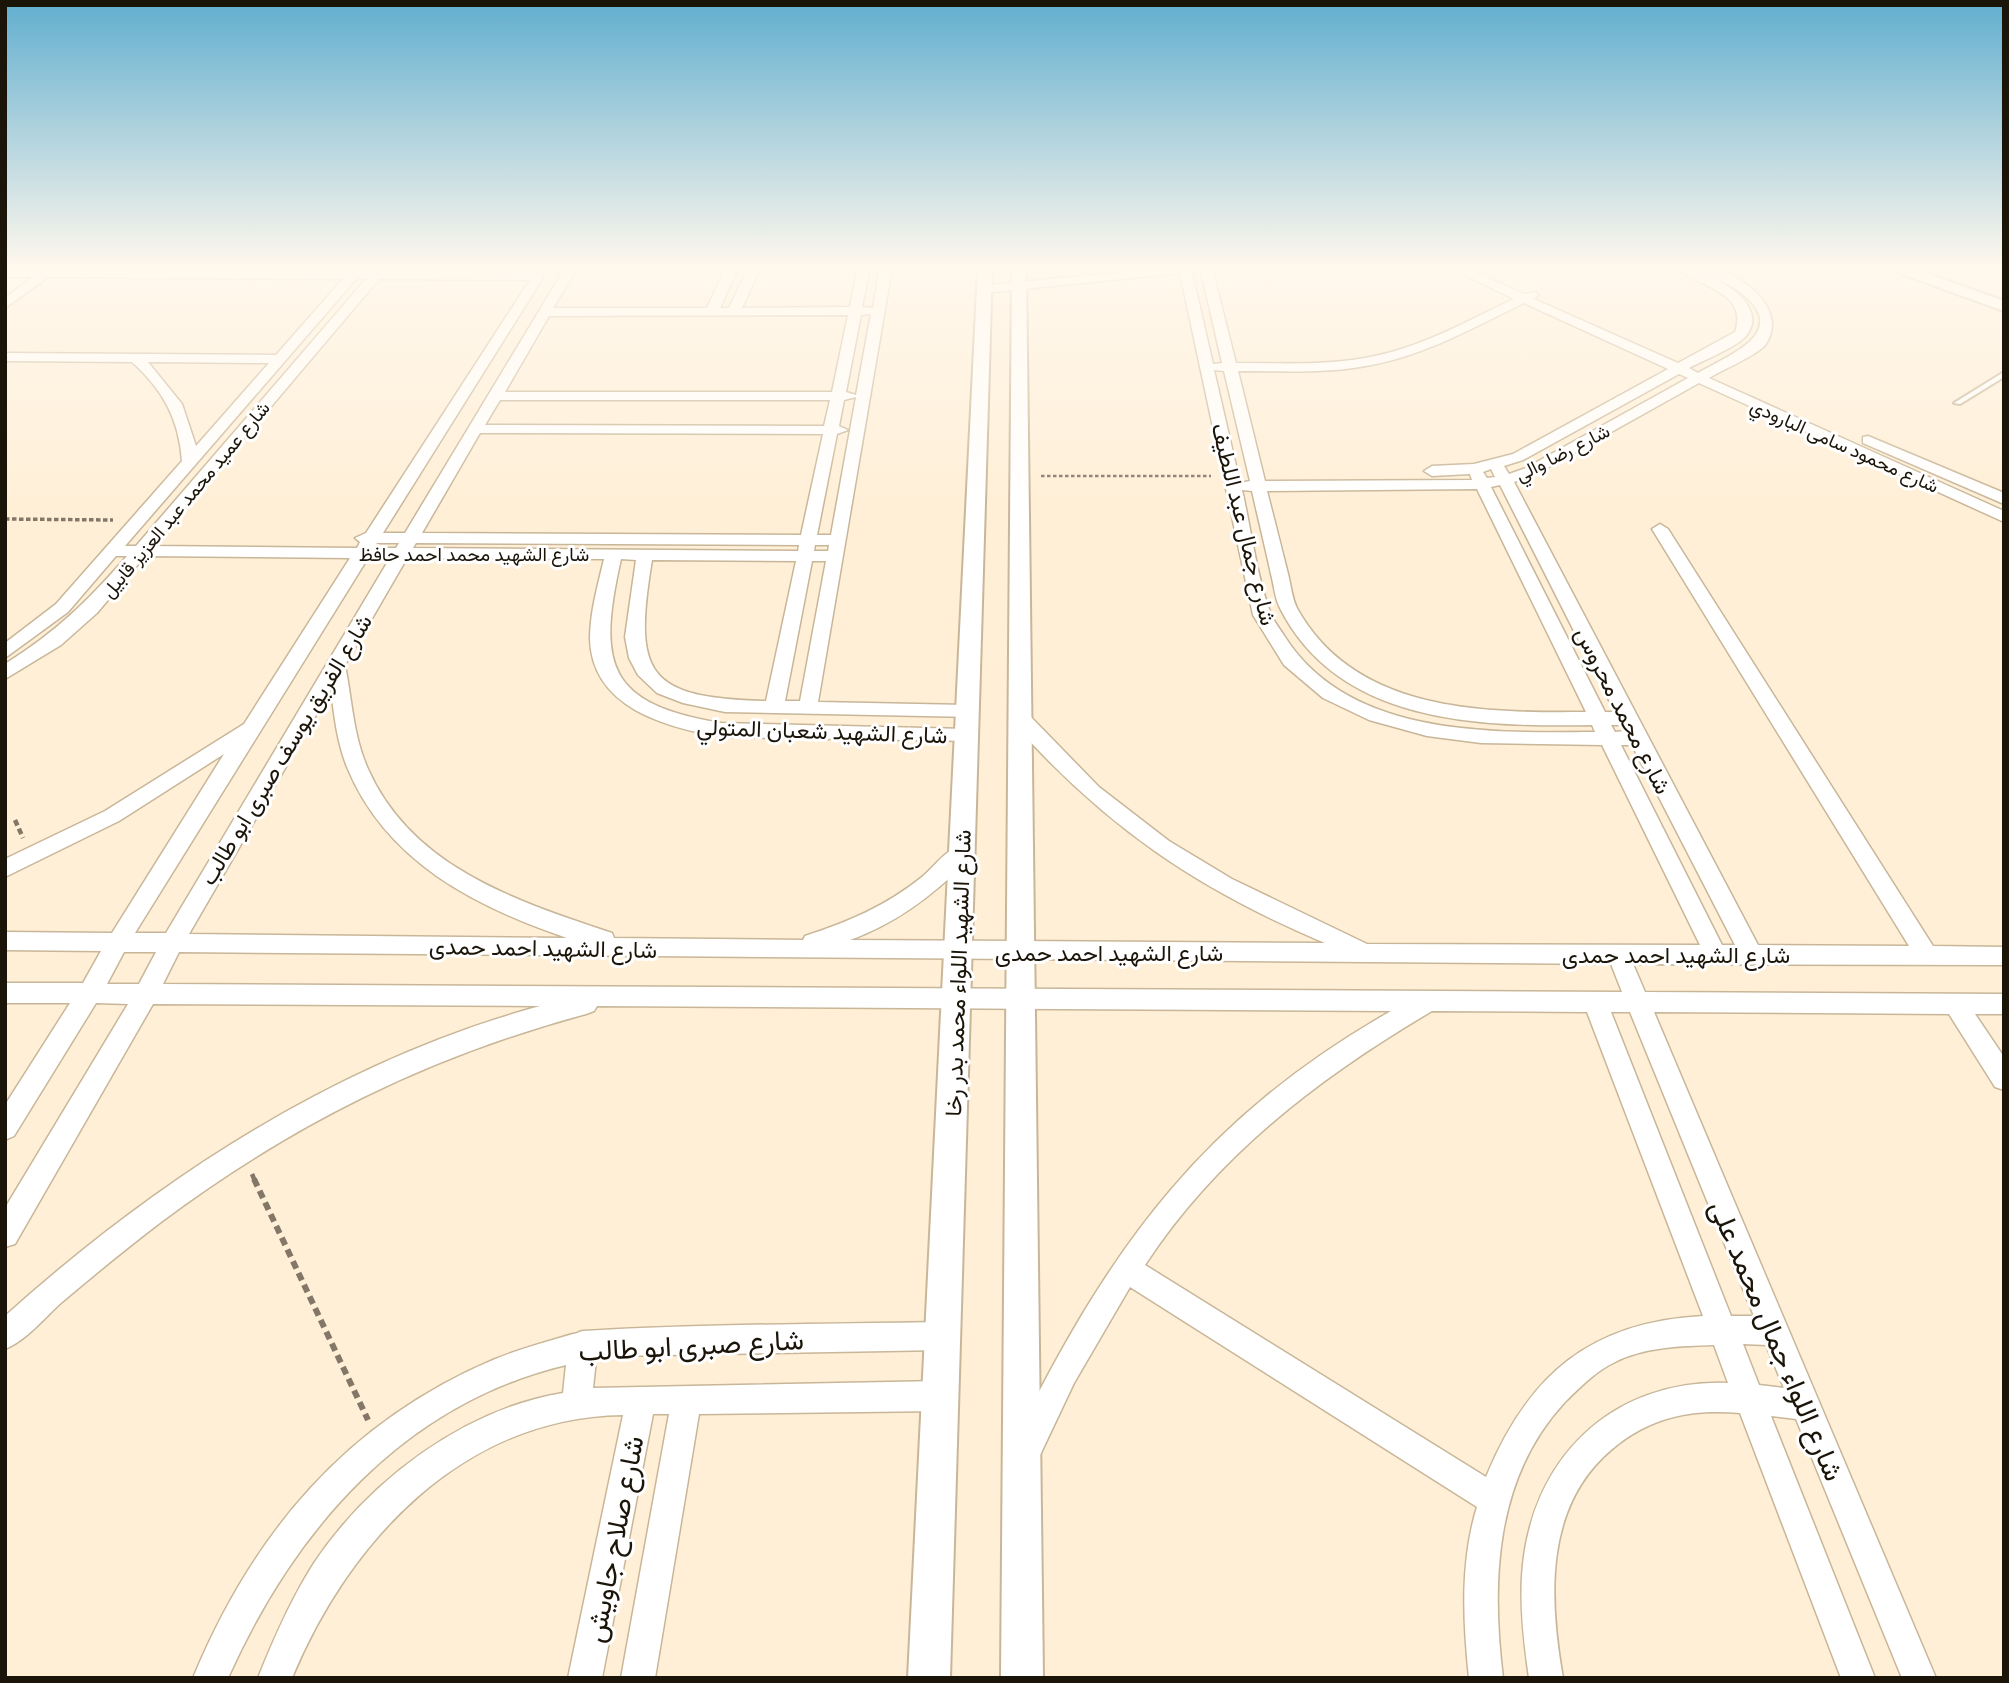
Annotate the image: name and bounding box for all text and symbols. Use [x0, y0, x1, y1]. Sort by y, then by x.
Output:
street label: شارع محمود سامى البارودي [1745, 393, 1943, 502]
street label: شارع عميد محمد عبد العزيز قابيل [96, 396, 276, 603]
street label: شارع رضا والي [1511, 418, 1615, 490]
street label: شارع جمال عبد اللطيف [1203, 420, 1284, 629]
street label: شارع الشهيد محمد احمد حافظ [359, 542, 589, 567]
street label: شارع الفريق يوسف صبرى ابو طالب [193, 609, 380, 891]
street label: شارع محمد محروس [1567, 622, 1678, 800]
street label: شارع الشهيد شعبان المتولي [696, 712, 948, 754]
street label: شارع الشهيد اللواء محمد بدر رخا [938, 829, 979, 1117]
street label: شارع الشهيد احمد حمدى [429, 931, 657, 966]
street label: شارع الشهيد احمد حمدى [995, 938, 1223, 969]
street label: شارع الشهيد احمد حمدى [1562, 940, 1790, 971]
street label: شارع اللواء جمال محمد على [1701, 1194, 1853, 1487]
street label: شارع صبرى ابو طالب [577, 1321, 805, 1370]
street label: شارع صلاح جاويش [576, 1433, 653, 1646]

